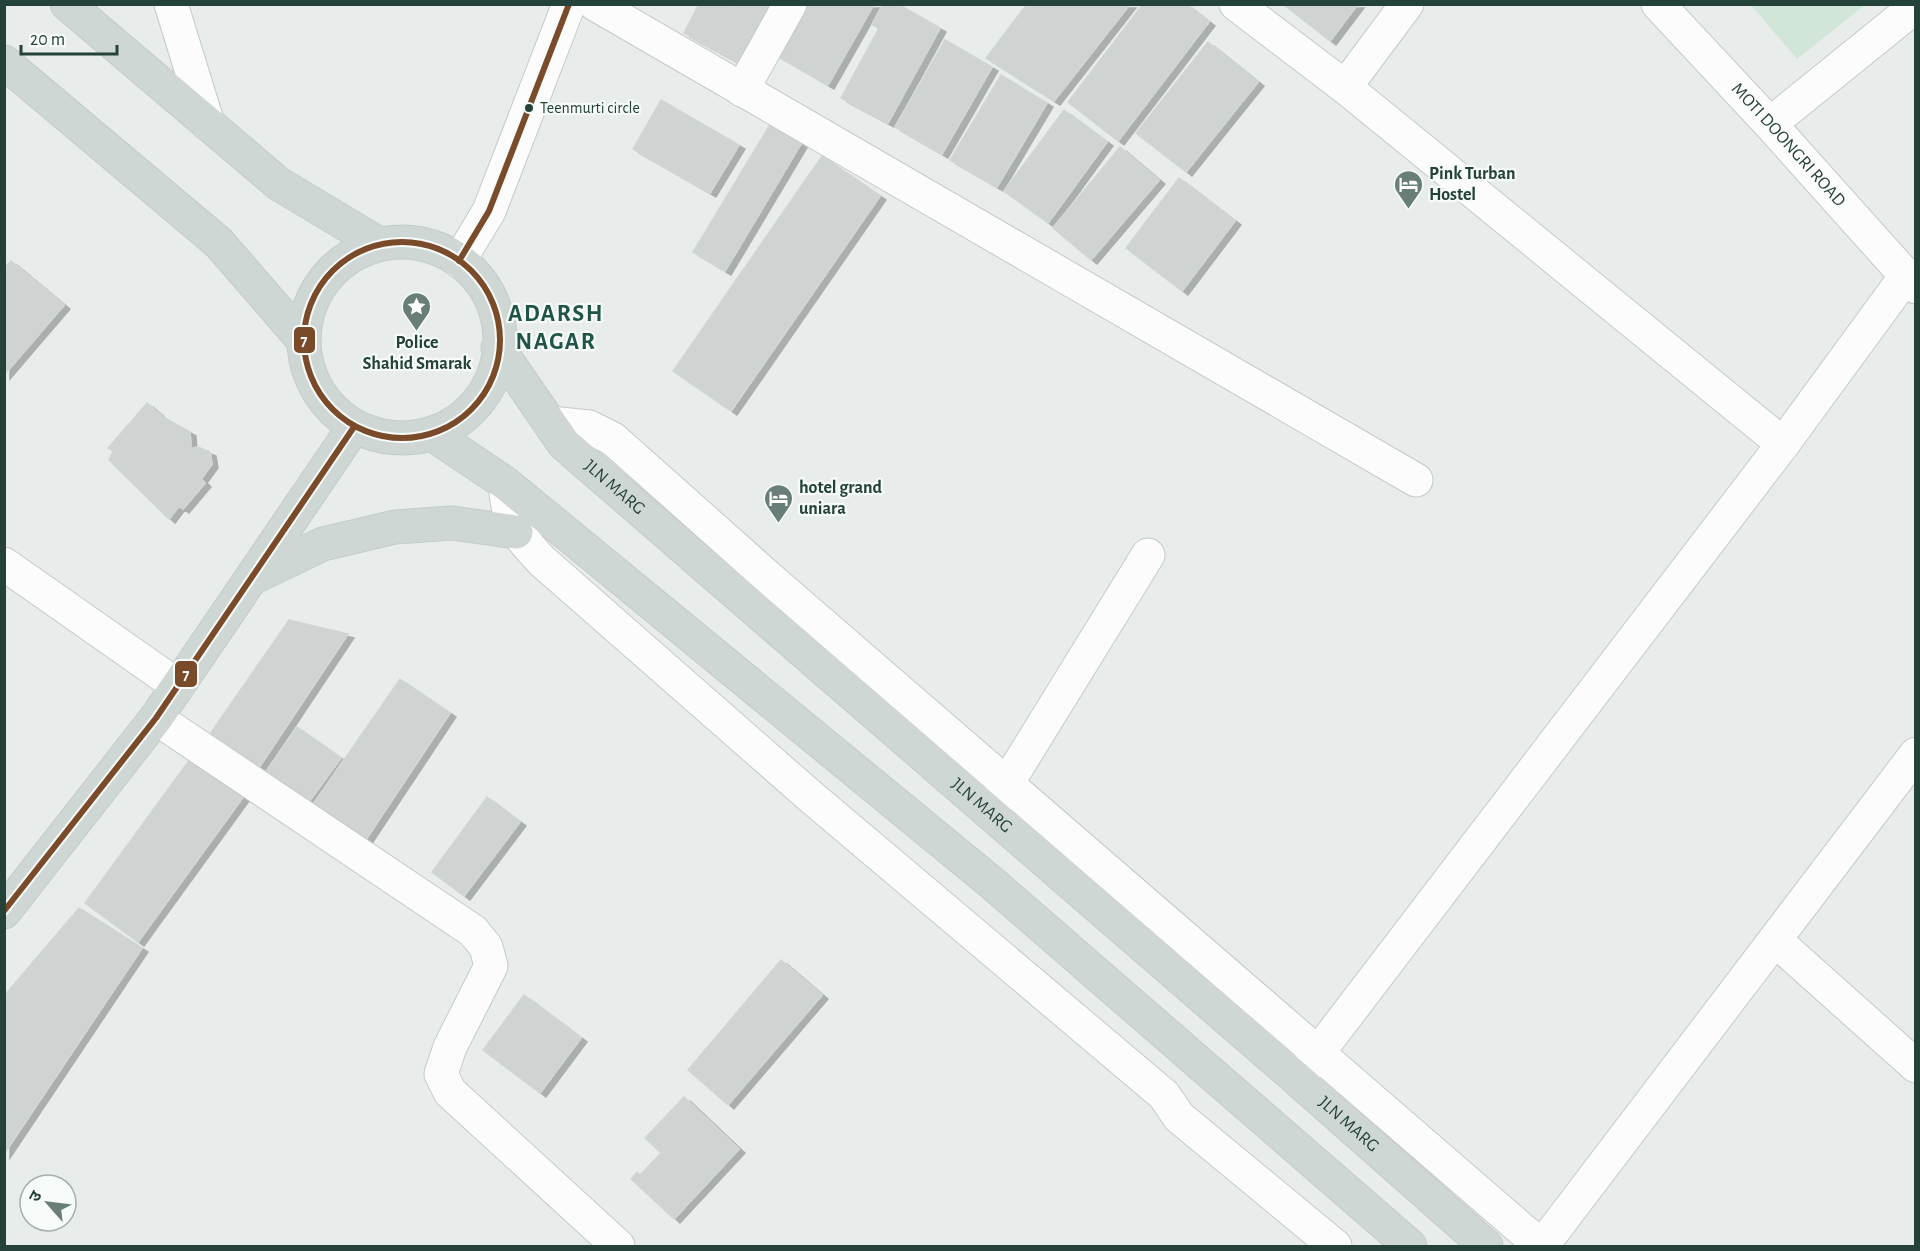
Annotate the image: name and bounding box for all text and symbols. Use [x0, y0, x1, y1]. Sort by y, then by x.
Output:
scale bar [21, 18, 117, 56]
text: 20 m [30, 31, 65, 49]
street label: MOTI DOONGRI ROAD [1728, 80, 1849, 210]
place label: Teenmurti circle [540, 100, 640, 116]
marker: Teenmurti circle [523, 102, 535, 114]
place label: Pink Turban Hostel [1429, 165, 1516, 204]
hotel icon: Pink Turban Hostel [1392, 168, 1424, 210]
place icon: Police Shahid Smarak [401, 290, 433, 332]
district label: ADARSH NAGAR [508, 302, 604, 354]
line badge: 7 [293, 326, 316, 354]
text: 7 [301, 333, 308, 349]
place label: Police Shahid Smarak [362, 334, 472, 373]
street label: JLN MARG [581, 457, 648, 518]
place label: hotel grand uniara [799, 479, 882, 518]
hotel icon: hotel grand uniara [762, 482, 794, 524]
line badge: 7 [174, 660, 198, 688]
text: 7 [183, 667, 190, 683]
street label: JLN MARG [948, 775, 1015, 837]
street label: JLN MARG [1315, 1093, 1382, 1156]
north arrow [18, 1173, 78, 1233]
text: उ [26, 1188, 45, 1204]

